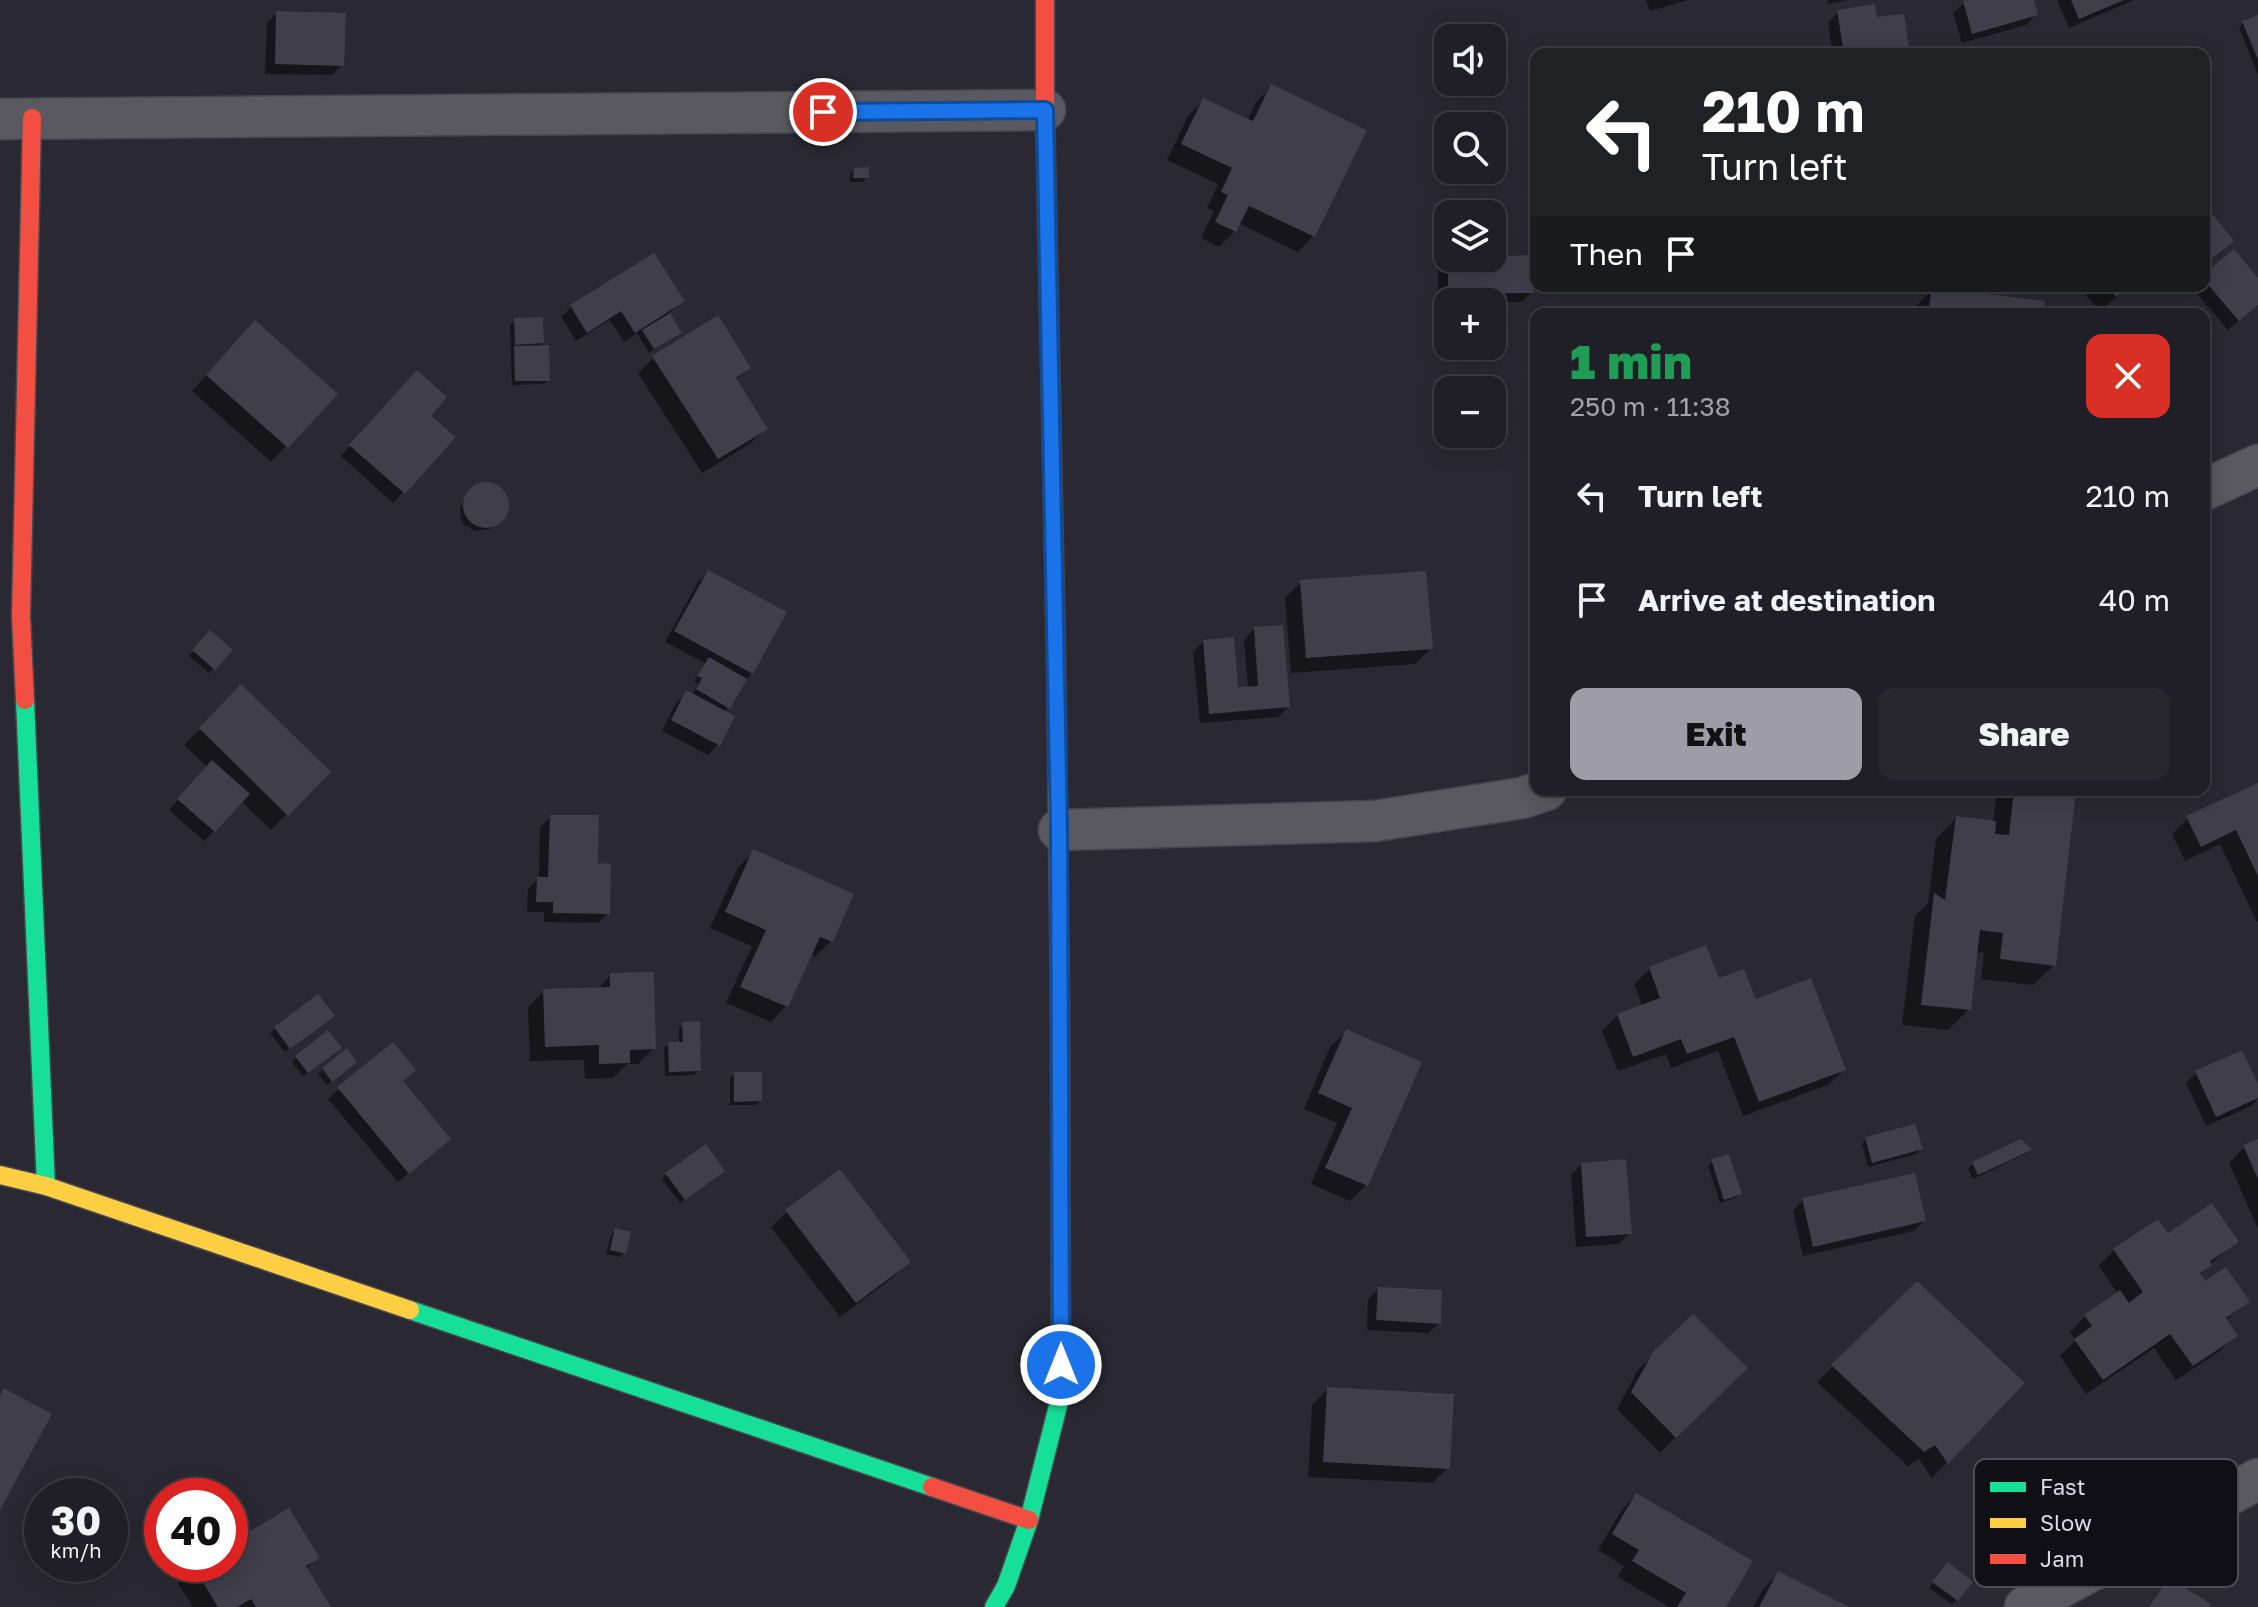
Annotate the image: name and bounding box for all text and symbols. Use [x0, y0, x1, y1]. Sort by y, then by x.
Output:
map controls [1434, 24, 1506, 448]
button: sound [1434, 24, 1506, 96]
text: 210 m [1702, 77, 1864, 144]
pin [789, 78, 857, 146]
icon: left [1570, 80, 1674, 184]
icon: arrive [801, 90, 845, 134]
button: search [1434, 112, 1506, 184]
text: Turn left [1702, 145, 1848, 188]
button: layers [1434, 200, 1506, 272]
icon: arrive [1659, 232, 1703, 276]
text: Then [1570, 236, 1643, 272]
button: + [1434, 288, 1506, 360]
text: 1 min [1570, 332, 1692, 390]
button: close [2086, 334, 2170, 418]
button: − [1434, 376, 1506, 448]
text: 250 m · 11:38 [1570, 391, 1731, 422]
icon: left [1570, 474, 1614, 518]
text: Turn left [1638, 478, 1763, 514]
text: 210 m [2085, 478, 2170, 514]
icon: arrive [1570, 578, 1614, 622]
text: Arrive at destination [1638, 582, 1935, 618]
text: 40 m [2099, 582, 2170, 618]
button: Exit [1570, 688, 1862, 780]
button: Share [1878, 688, 2170, 780]
position arrow [1019, 1323, 1103, 1407]
legend [1974, 1459, 2238, 1587]
text: Fast [2040, 1473, 2086, 1500]
speed limit sign: 40 [144, 1478, 248, 1582]
text: 30 [51, 1496, 101, 1544]
text: Slow [2040, 1509, 2092, 1536]
text: km/h [51, 1538, 101, 1562]
text: Jam [2040, 1545, 2084, 1572]

